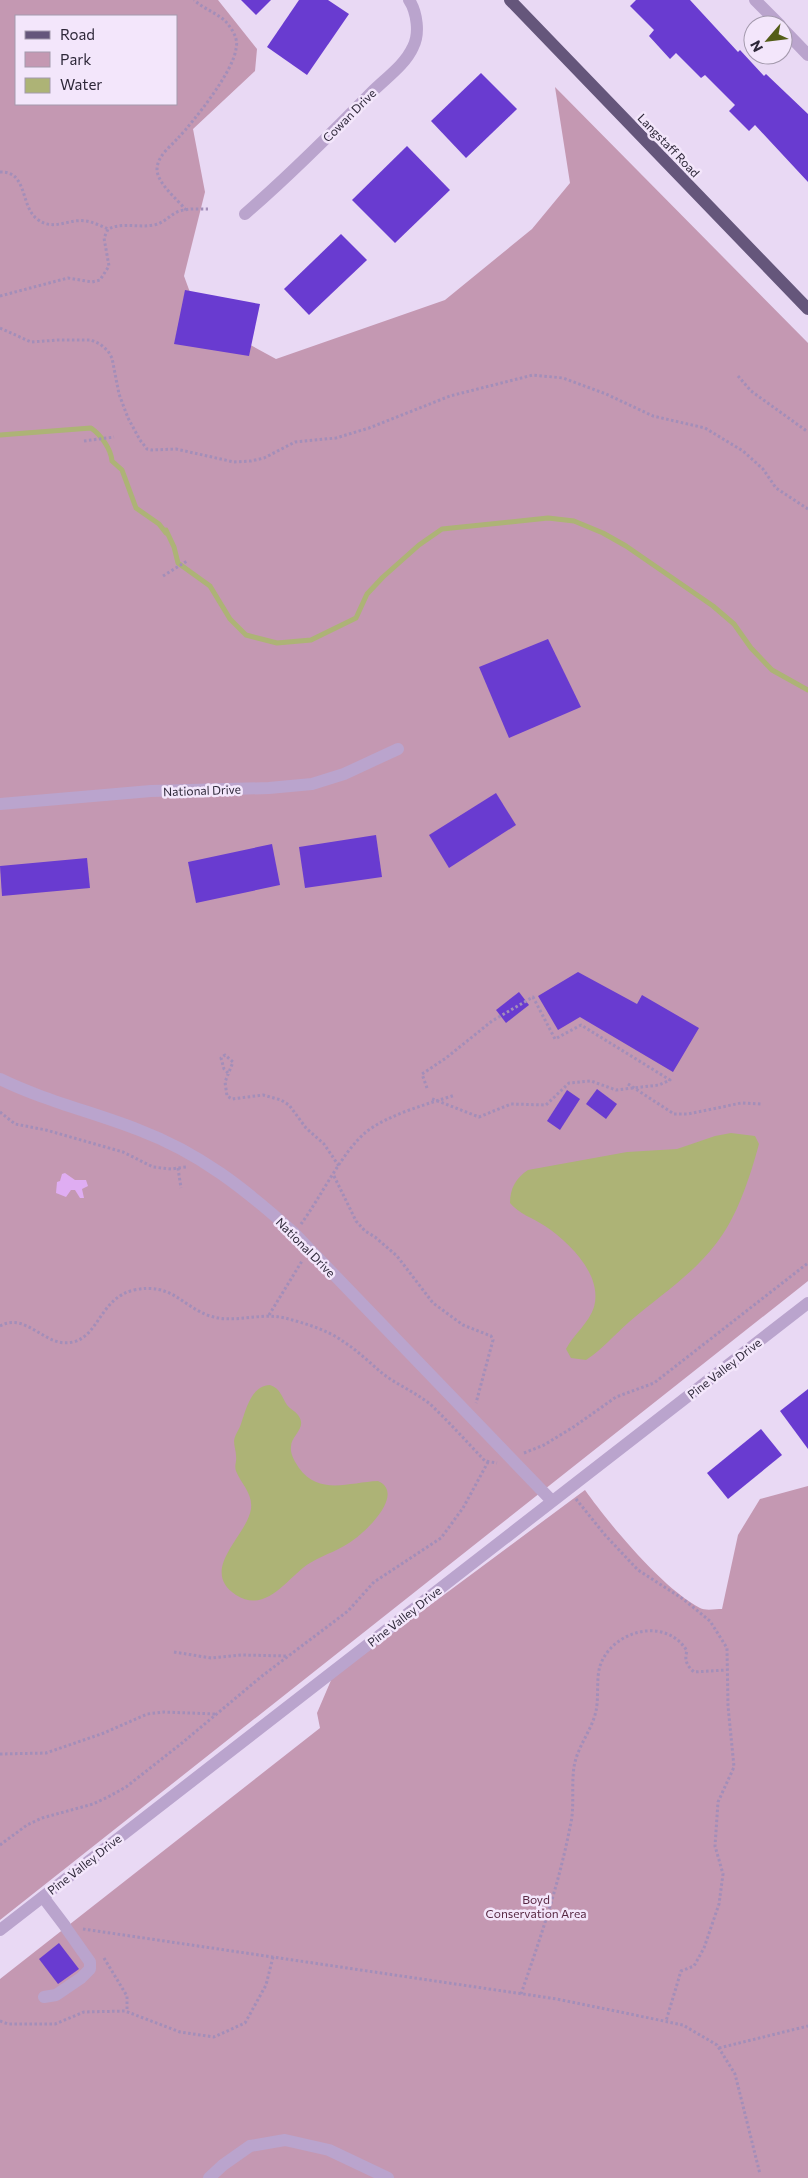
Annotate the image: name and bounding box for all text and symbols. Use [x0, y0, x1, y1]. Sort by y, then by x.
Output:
legend [15, 15, 178, 105]
north arrow [743, 15, 793, 65]
text: Road [60, 25, 95, 43]
text: N [746, 38, 766, 55]
text: Park [60, 50, 91, 68]
text: Water [60, 75, 102, 93]
street label: Cowan Drive [320, 86, 378, 144]
street label: Langstaff Road [635, 110, 703, 180]
street label: National Drive [163, 782, 241, 798]
street label: National Drive [273, 1214, 339, 1280]
street label: Pine Valley Drive [684, 1335, 764, 1401]
street label: Pine Valley Drive [364, 1583, 444, 1649]
street label: Pine Valley Drive [44, 1831, 124, 1897]
park label: Boyd Conservation Area [486, 1892, 586, 1920]

